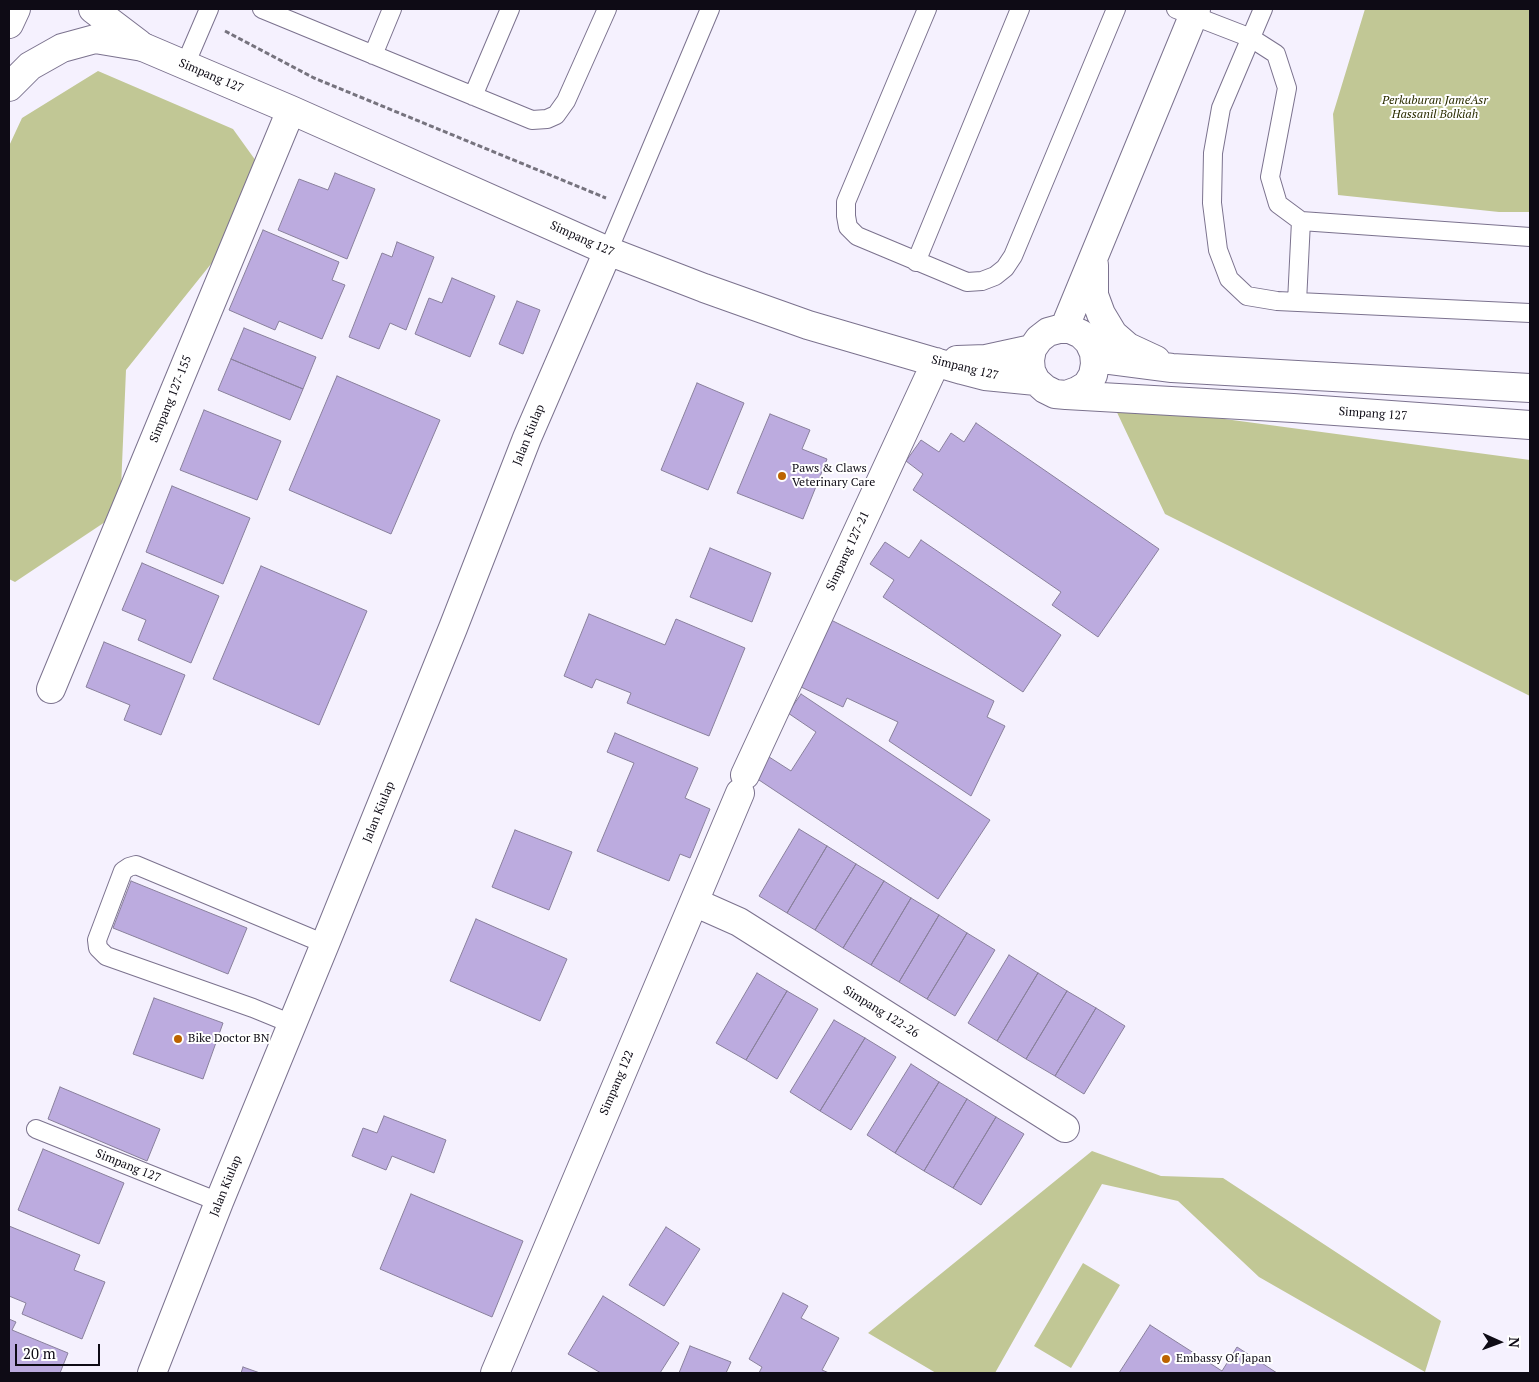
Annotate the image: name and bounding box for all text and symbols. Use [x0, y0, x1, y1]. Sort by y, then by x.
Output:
street label: Simpang 127 [177, 56, 245, 96]
park label: Perkuburan Jame'Asr Hassanil Bolkiah [1382, 94, 1488, 122]
street label: Simpang 127 [548, 218, 616, 260]
street label: Simpang 127-155 [147, 353, 195, 445]
street label: Simpang 127 [930, 353, 1000, 383]
street label: Jalan Kiulap [510, 402, 548, 468]
street label: Simpang 127 [1338, 404, 1408, 424]
place label: Paws & Claws Veterinary Care [792, 462, 875, 490]
marker: Paws & Claws Veterinary Care [776, 470, 788, 482]
street label: Simpang 127-21 [823, 509, 873, 593]
street label: Jalan Kiulap [360, 779, 398, 845]
street label: Simpang 122-26 [840, 983, 922, 1041]
place label: Bike Doctor BN [188, 1032, 269, 1046]
marker: Bike Doctor BN [172, 1033, 184, 1045]
street label: Simpang 122 [597, 1049, 637, 1117]
street label: Simpang 127 [93, 1146, 163, 1186]
street label: Jalan Kiulap [207, 1153, 245, 1219]
north arrow [1474, 1317, 1524, 1367]
scale bar [18, 1334, 102, 1366]
text: N [1505, 1337, 1524, 1348]
text: 20 m [23, 1343, 56, 1363]
place label: Embassy Of Japan [1176, 1352, 1271, 1366]
marker: Embassy Of Japan [1160, 1353, 1172, 1365]

